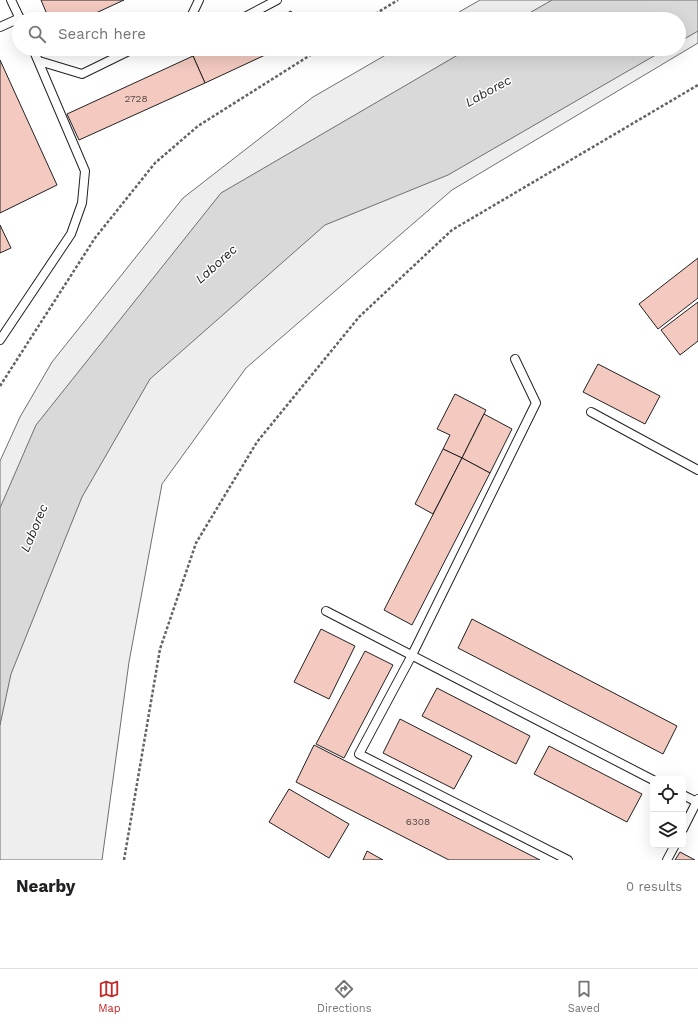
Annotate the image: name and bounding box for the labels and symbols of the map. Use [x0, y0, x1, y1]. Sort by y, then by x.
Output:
water label: Laborec [462, 72, 514, 110]
house number: 2728 [124, 93, 148, 104]
water label: Laborec [192, 242, 240, 286]
water label: Laborec [17, 502, 51, 554]
house number: 6308 [406, 816, 430, 827]

